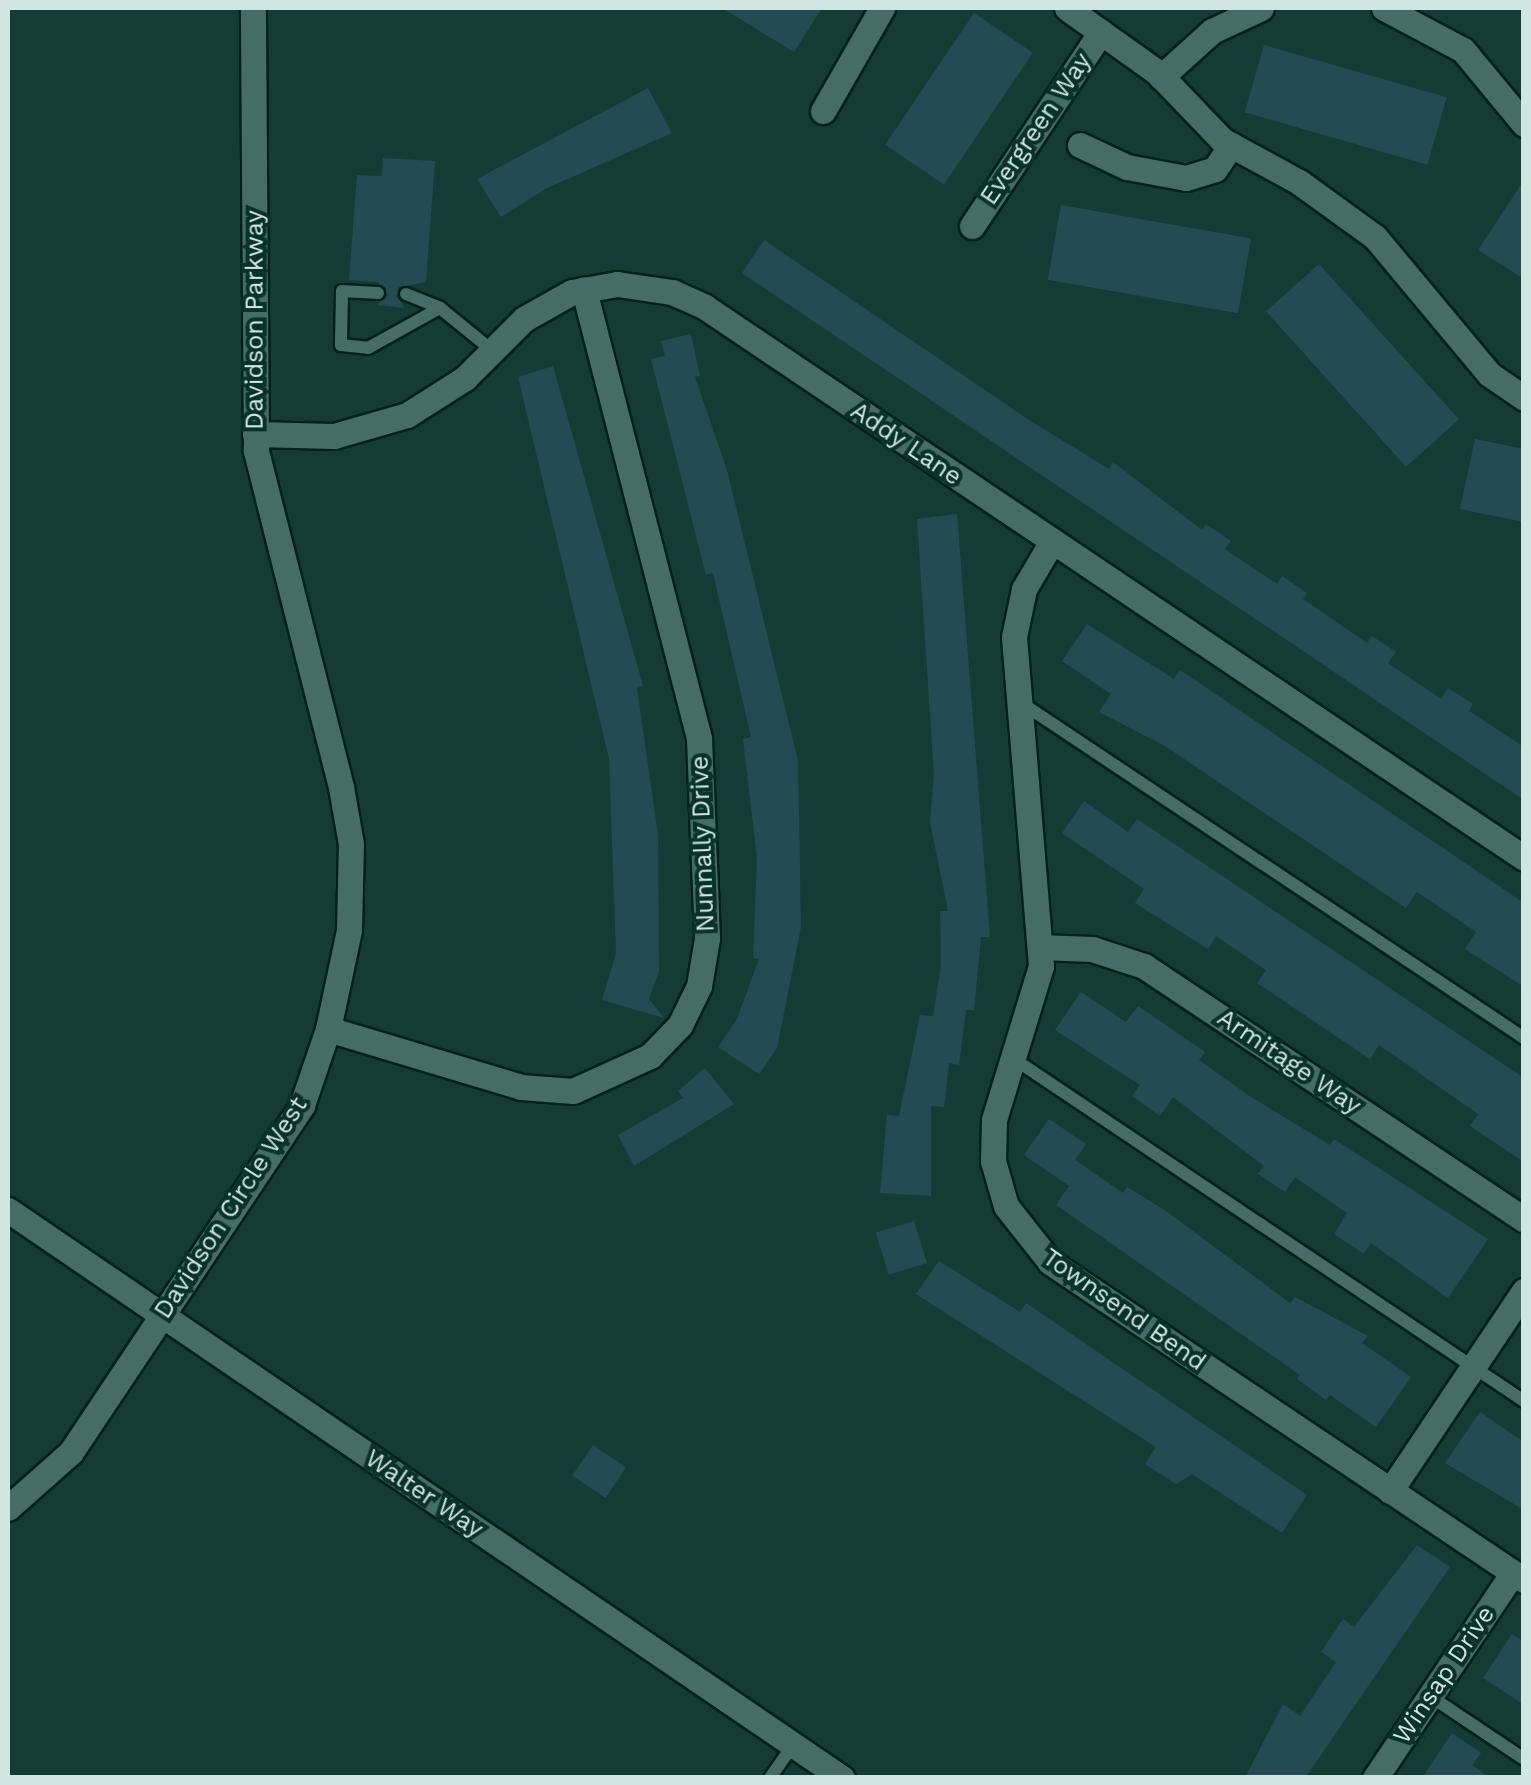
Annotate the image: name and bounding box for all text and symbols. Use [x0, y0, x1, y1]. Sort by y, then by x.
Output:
street label: Evergreen Way [974, 47, 1098, 211]
street label: Davidson Parkway [240, 210, 270, 430]
street label: Addy Lane [845, 396, 967, 492]
street label: Nunnally Drive [685, 755, 721, 933]
street label: Armitage Way [1211, 1003, 1367, 1121]
street label: Davidson Circle West [148, 1091, 314, 1325]
street label: Townsend Bend [1037, 1243, 1211, 1377]
street label: Walter Way [359, 1443, 489, 1545]
street label: Winsap Drive [1387, 1600, 1501, 1750]

